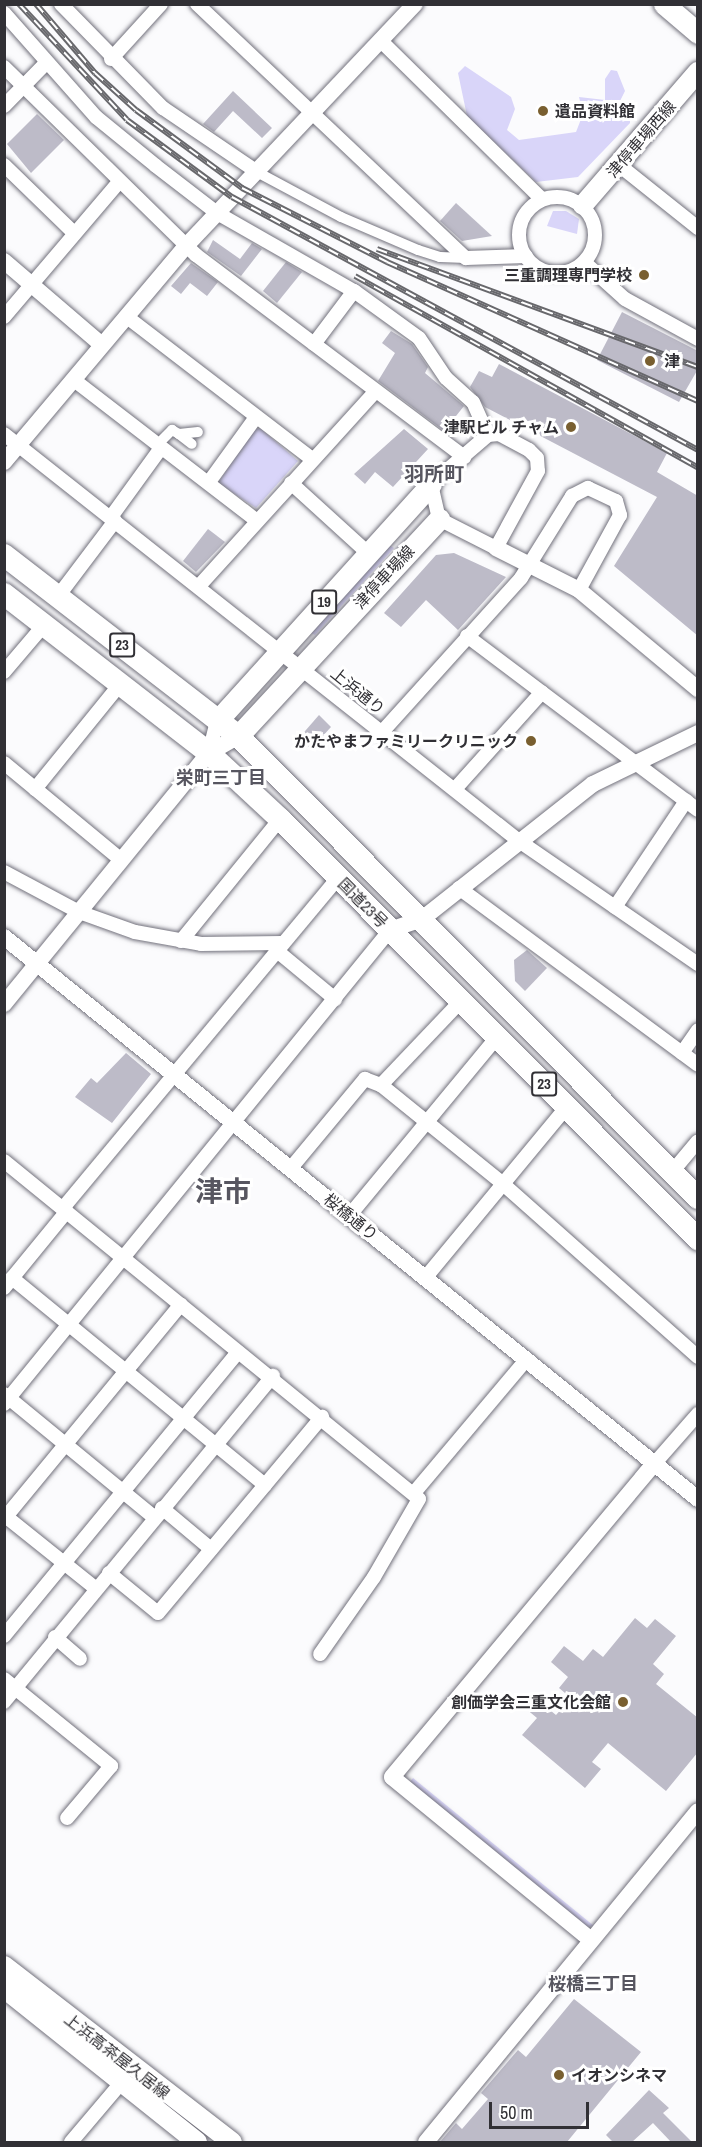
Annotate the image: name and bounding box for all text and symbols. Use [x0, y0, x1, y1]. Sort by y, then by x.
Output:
street label: 津停車場西線 [602, 96, 680, 182]
place label: 遺品資料館 [555, 101, 635, 121]
marker: 遺品資料館 [536, 104, 550, 118]
place label: 三重調理専門学校 [504, 265, 632, 285]
marker: 三重調理専門学校 [637, 268, 651, 282]
place label: 津 [664, 351, 680, 371]
marker: 津 [641, 352, 659, 370]
place label: 津駅ビル チャム [443, 417, 559, 437]
marker: 津駅ビル チャム [564, 420, 578, 434]
district label: 羽所町 [404, 461, 464, 485]
street label: 津停車場線 [350, 541, 418, 613]
road number: 19 [310, 590, 338, 614]
road number: 23 [108, 633, 136, 657]
street label: 上浜通り [327, 663, 389, 719]
place label: かたやまファミリークリニック [294, 731, 518, 751]
marker: かたやまファミリークリニック [522, 732, 540, 750]
district label: 栄町三丁目 [176, 767, 266, 789]
street label: 国道23号 [334, 874, 392, 932]
road number: 23 [530, 1072, 558, 1096]
district label: 津市 [195, 1174, 251, 1208]
street label: 桜橋通り [320, 1189, 382, 1245]
place label: 創価学会三重文化会館 [451, 1692, 611, 1712]
marker: 創価学会三重文化会館 [616, 1695, 630, 1709]
district label: 桜橋三丁目 [548, 1973, 638, 1995]
street label: 上浜高茶屋久居線 [61, 2009, 173, 2103]
place label: イオンシネマ [571, 2065, 667, 2085]
marker: イオンシネマ [552, 2068, 566, 2082]
scale bar [492, 2090, 592, 2128]
text: 50 m [500, 2100, 533, 2125]

